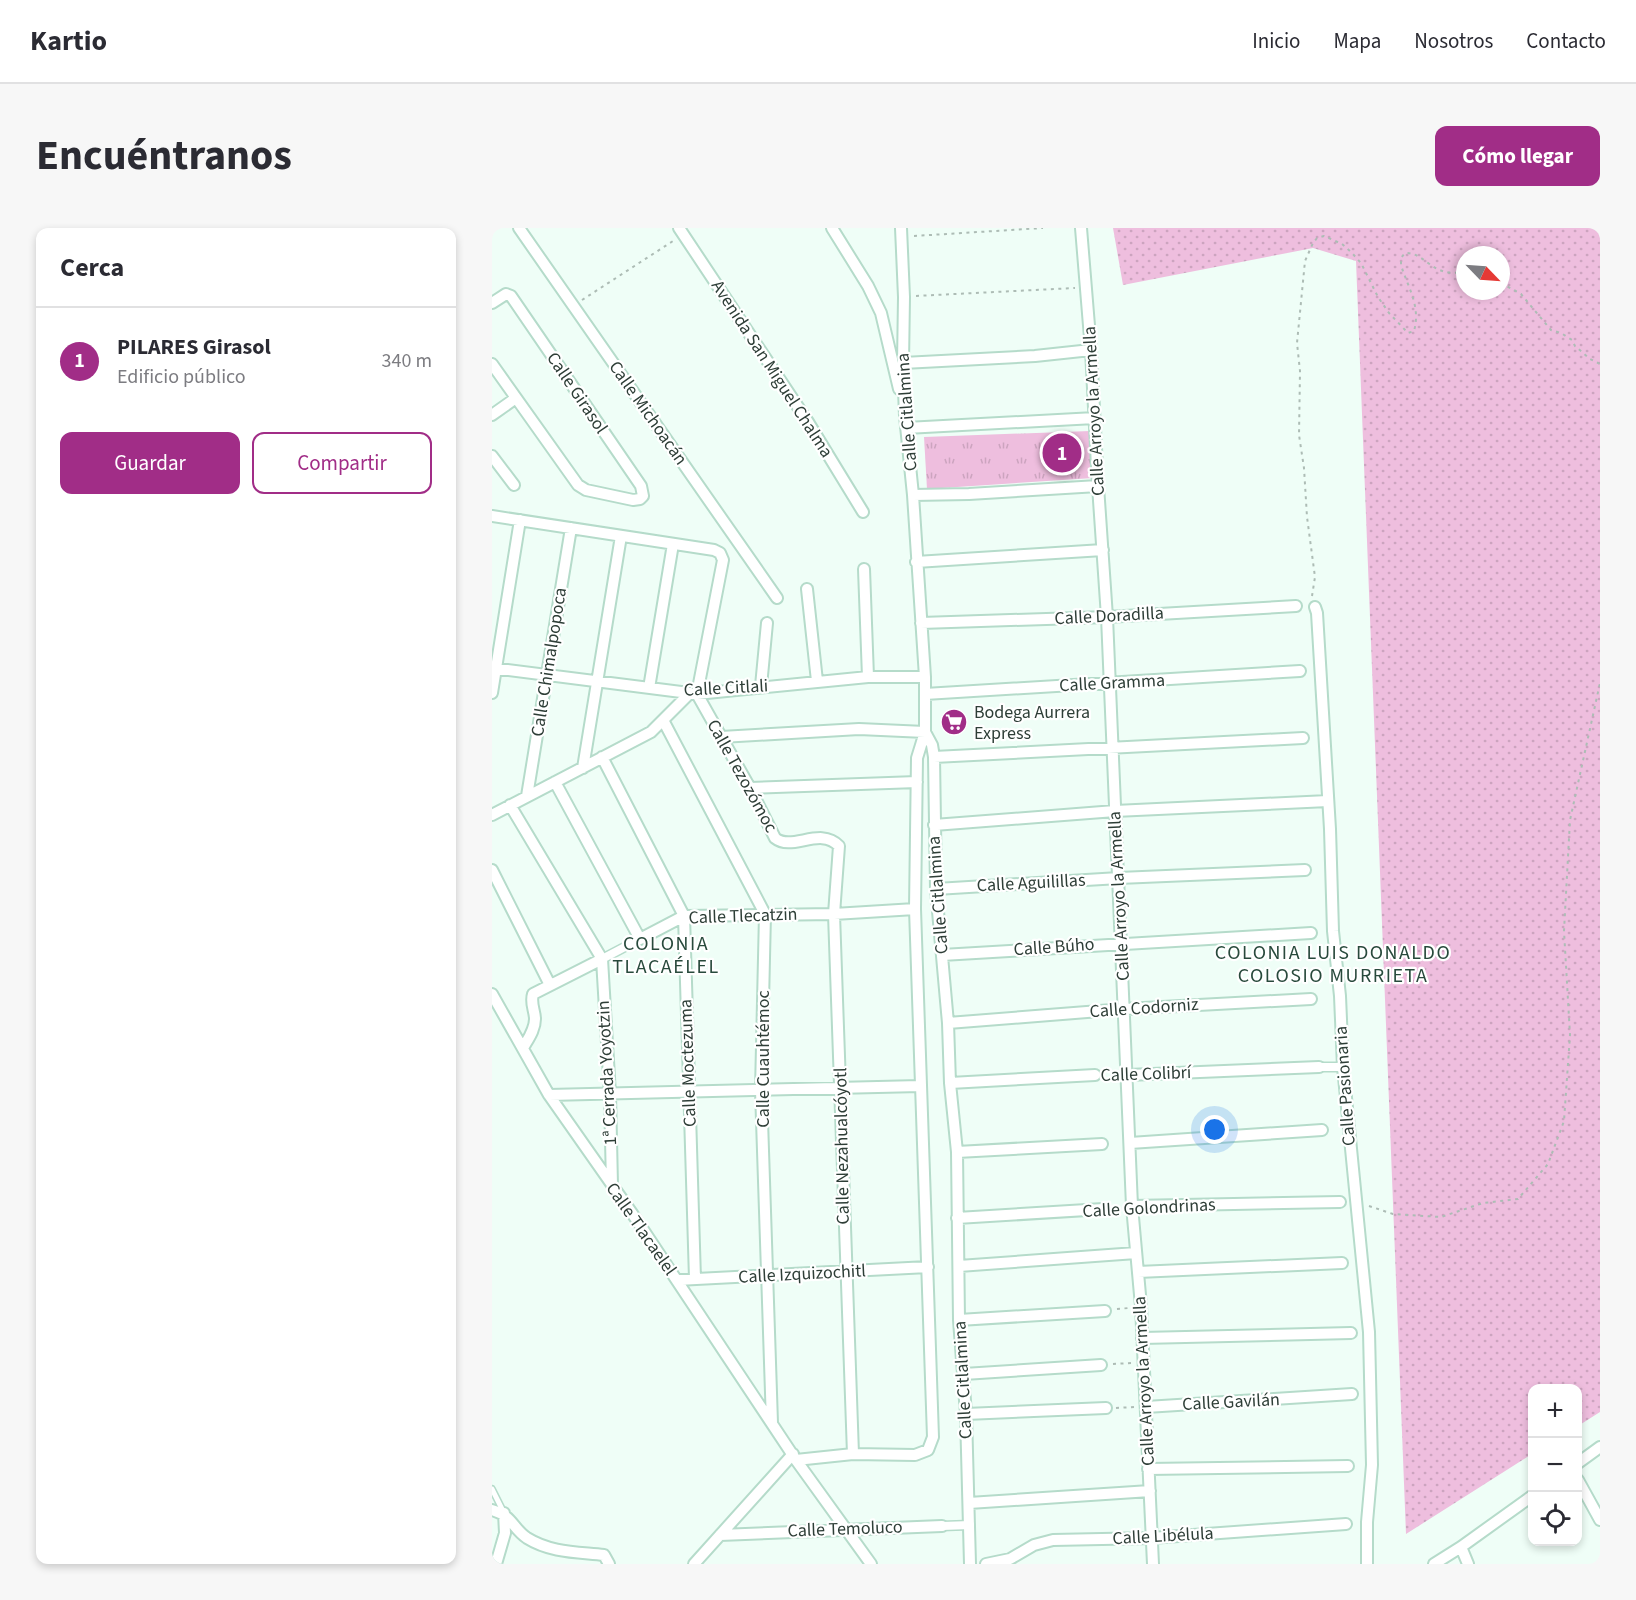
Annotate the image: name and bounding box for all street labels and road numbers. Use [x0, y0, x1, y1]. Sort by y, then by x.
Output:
street label: Avenida San Miguel Chalma [705, 275, 839, 463]
street label: Calle Arroyo la Armella [1077, 326, 1111, 496]
street label: Calle Girasol [541, 347, 613, 439]
street label: Calle Citlalmina [890, 352, 924, 472]
street label: Calle Michoacán [603, 356, 693, 470]
street label: Calle Chimalpopoca [525, 586, 573, 738]
street label: Calle Doradilla [1054, 601, 1164, 631]
street label: Calle Gramma [1058, 668, 1166, 698]
street label: Calle Citlali [683, 673, 769, 703]
street label: Calle Tezozómoc [701, 715, 783, 837]
street label: Calle Arroyo la Armella [1102, 811, 1136, 981]
street label: Calle Citlalmina [921, 835, 955, 955]
street label: Calle Aguilillas [976, 868, 1086, 898]
street label: Calle Tlecatzin [688, 902, 798, 930]
street label: Calle Búho [1013, 932, 1095, 962]
street label: Calle Cuauhtémoc [751, 990, 776, 1128]
street label: Calle Codorniz [1089, 992, 1200, 1024]
street label: Calle Moctezuma [673, 999, 703, 1127]
street label: 1ª Cerrada Yoyotzin [591, 1000, 623, 1146]
street label: Calle Pasionaria [1328, 1025, 1362, 1147]
street label: Calle Colibrí [1100, 1060, 1192, 1088]
street label: Calle Nezahualcóyotl [828, 1067, 856, 1225]
street label: Calle Tlacaelel [600, 1177, 682, 1281]
street label: Calle Golondrinas [1082, 1192, 1216, 1224]
street label: Calle Izquizochitl [738, 1258, 866, 1290]
street label: Calle Arroyo la Armella [1127, 1296, 1161, 1466]
street label: Calle Citlalmina [947, 1320, 979, 1440]
street label: Calle Gavilán [1182, 1387, 1280, 1417]
street label: Calle Temoluco [787, 1514, 903, 1544]
street label: Calle Libélula [1112, 1521, 1214, 1551]

